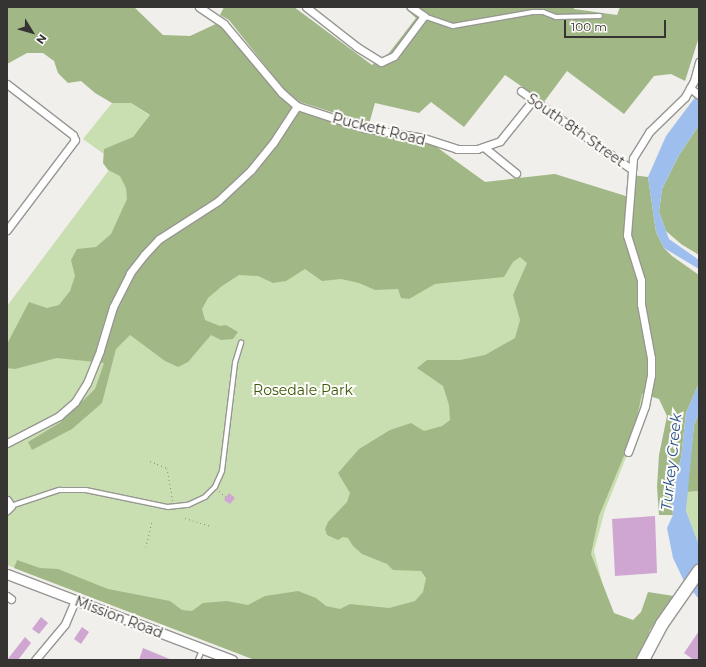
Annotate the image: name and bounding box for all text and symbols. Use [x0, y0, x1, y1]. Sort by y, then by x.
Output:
north arrow [12, 12, 52, 52]
scale bar [566, 12, 668, 38]
text: 100 m [571, 19, 607, 34]
text: N [33, 31, 50, 47]
street label: South 8th Street [524, 90, 628, 170]
street label: Puckett Road [331, 109, 427, 149]
park label: Rosedale Park [253, 382, 353, 398]
water label: Turkey Creek [657, 413, 685, 511]
street label: Mission Road [73, 592, 165, 642]

